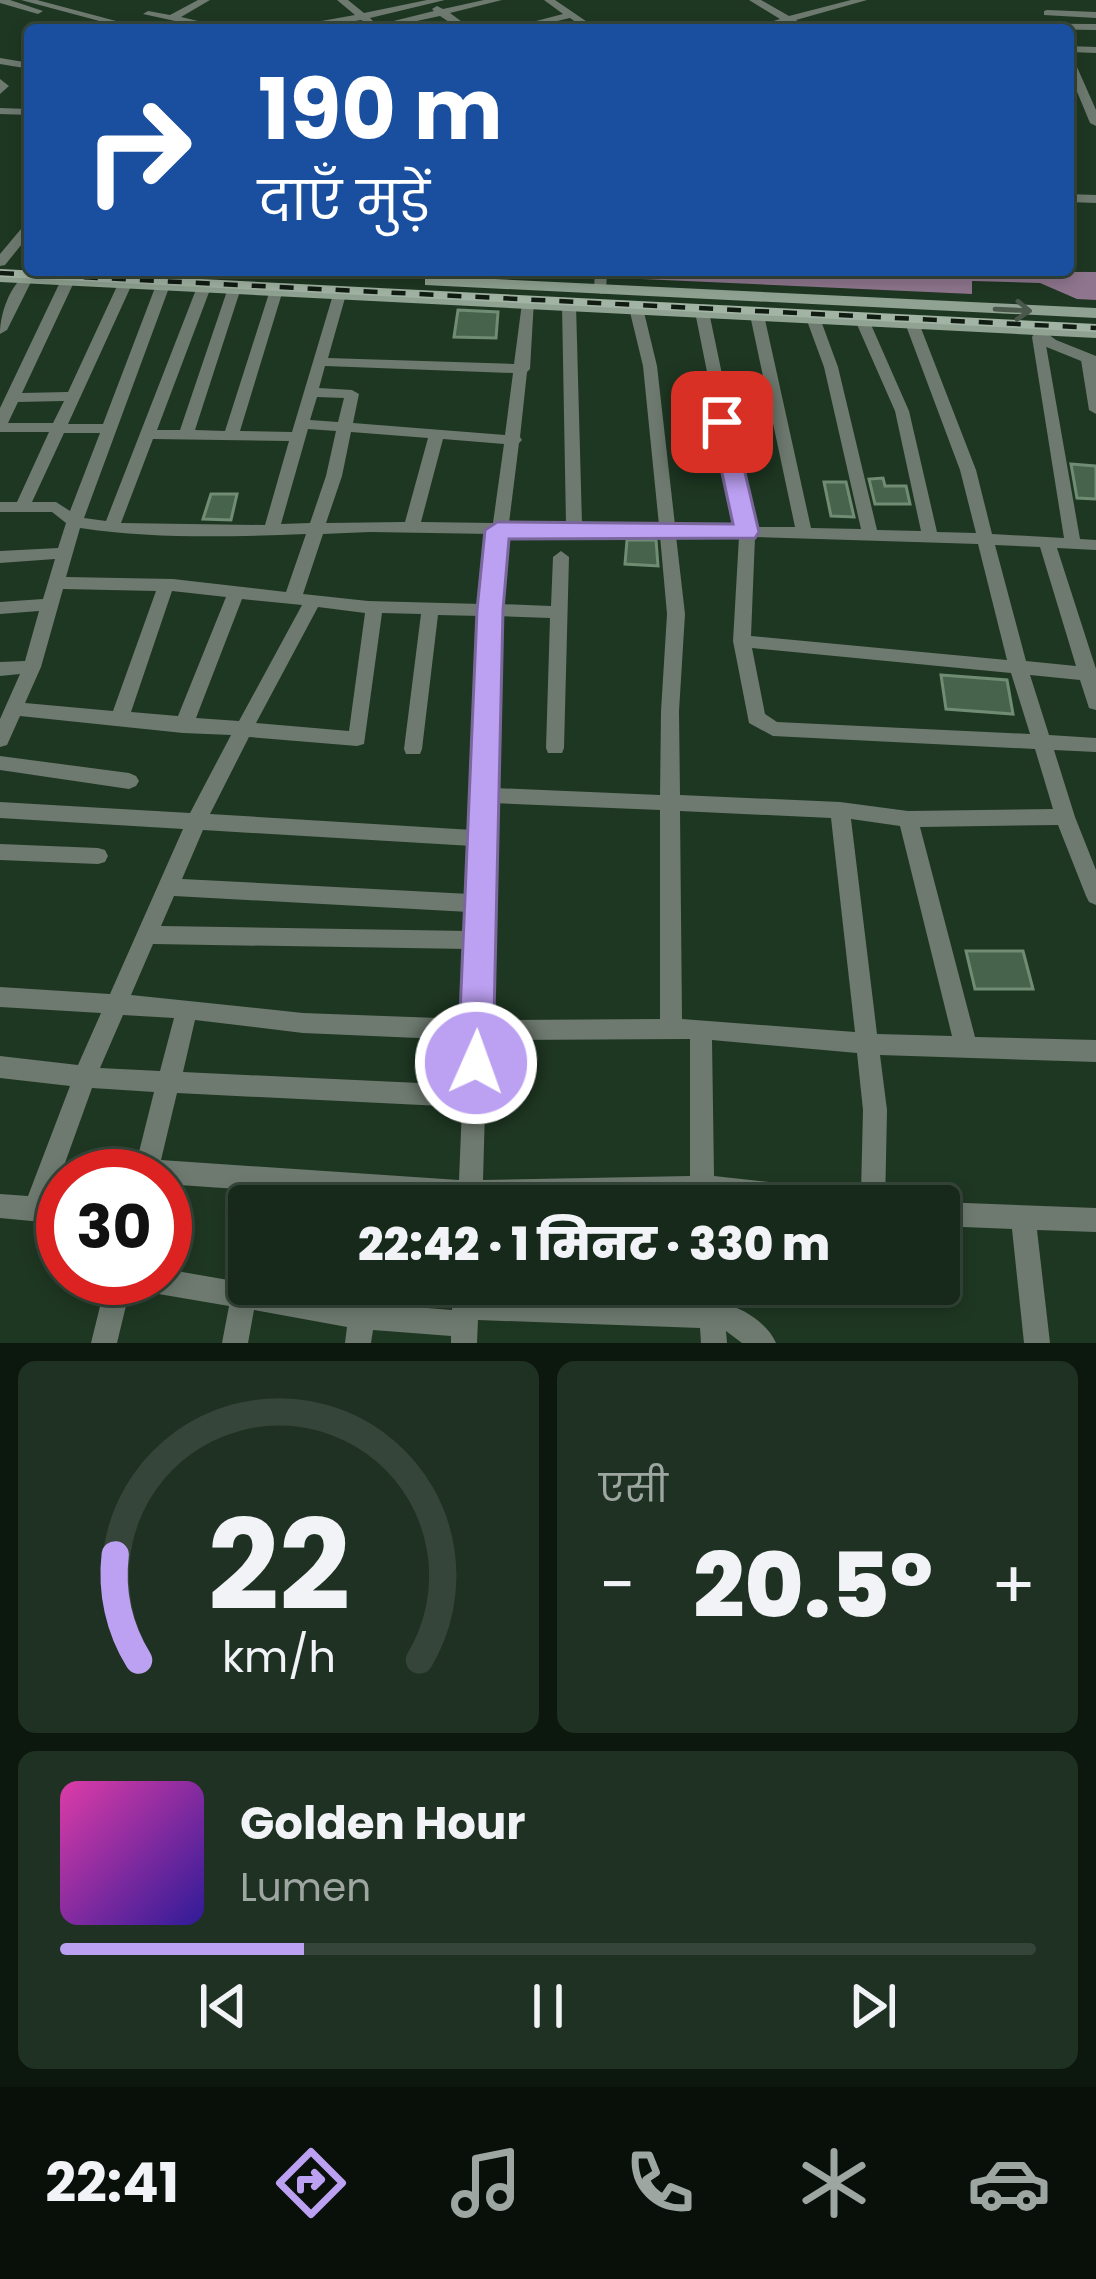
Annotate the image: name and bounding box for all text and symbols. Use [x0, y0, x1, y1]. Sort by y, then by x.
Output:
text: 190 m [258, 51, 503, 168]
icon: right [60, 72, 216, 228]
text: दाएँ मुड़ें [258, 163, 430, 239]
one-way arrow [992, 299, 1031, 322]
pin [671, 371, 773, 473]
icon: arrive [689, 389, 755, 455]
position arrow [413, 1000, 539, 1126]
speed limit sign: 30 [36, 1149, 192, 1305]
text: 22:42 · 1 मिनट · 330 m [358, 1213, 830, 1276]
text: एसी [599, 1461, 668, 1516]
text: 22 [207, 1478, 350, 1653]
text: 20.5° [693, 1522, 933, 1649]
text: − [599, 1539, 635, 1631]
text: + [991, 1539, 1036, 1631]
text: km/h [221, 1627, 336, 1687]
text: Golden Hour [240, 1792, 526, 1855]
text: Lumen [240, 1860, 371, 1915]
icon: previous [190, 1973, 256, 2039]
icon: pause [515, 1973, 581, 2039]
icon: next [840, 1973, 906, 2039]
icon: directions [269, 2141, 353, 2225]
icon: music [444, 2141, 528, 2225]
icon: phone [618, 2141, 702, 2225]
icon: climate [792, 2141, 876, 2225]
icon: car [967, 2141, 1051, 2225]
text: 22:41 [45, 2145, 179, 2221]

